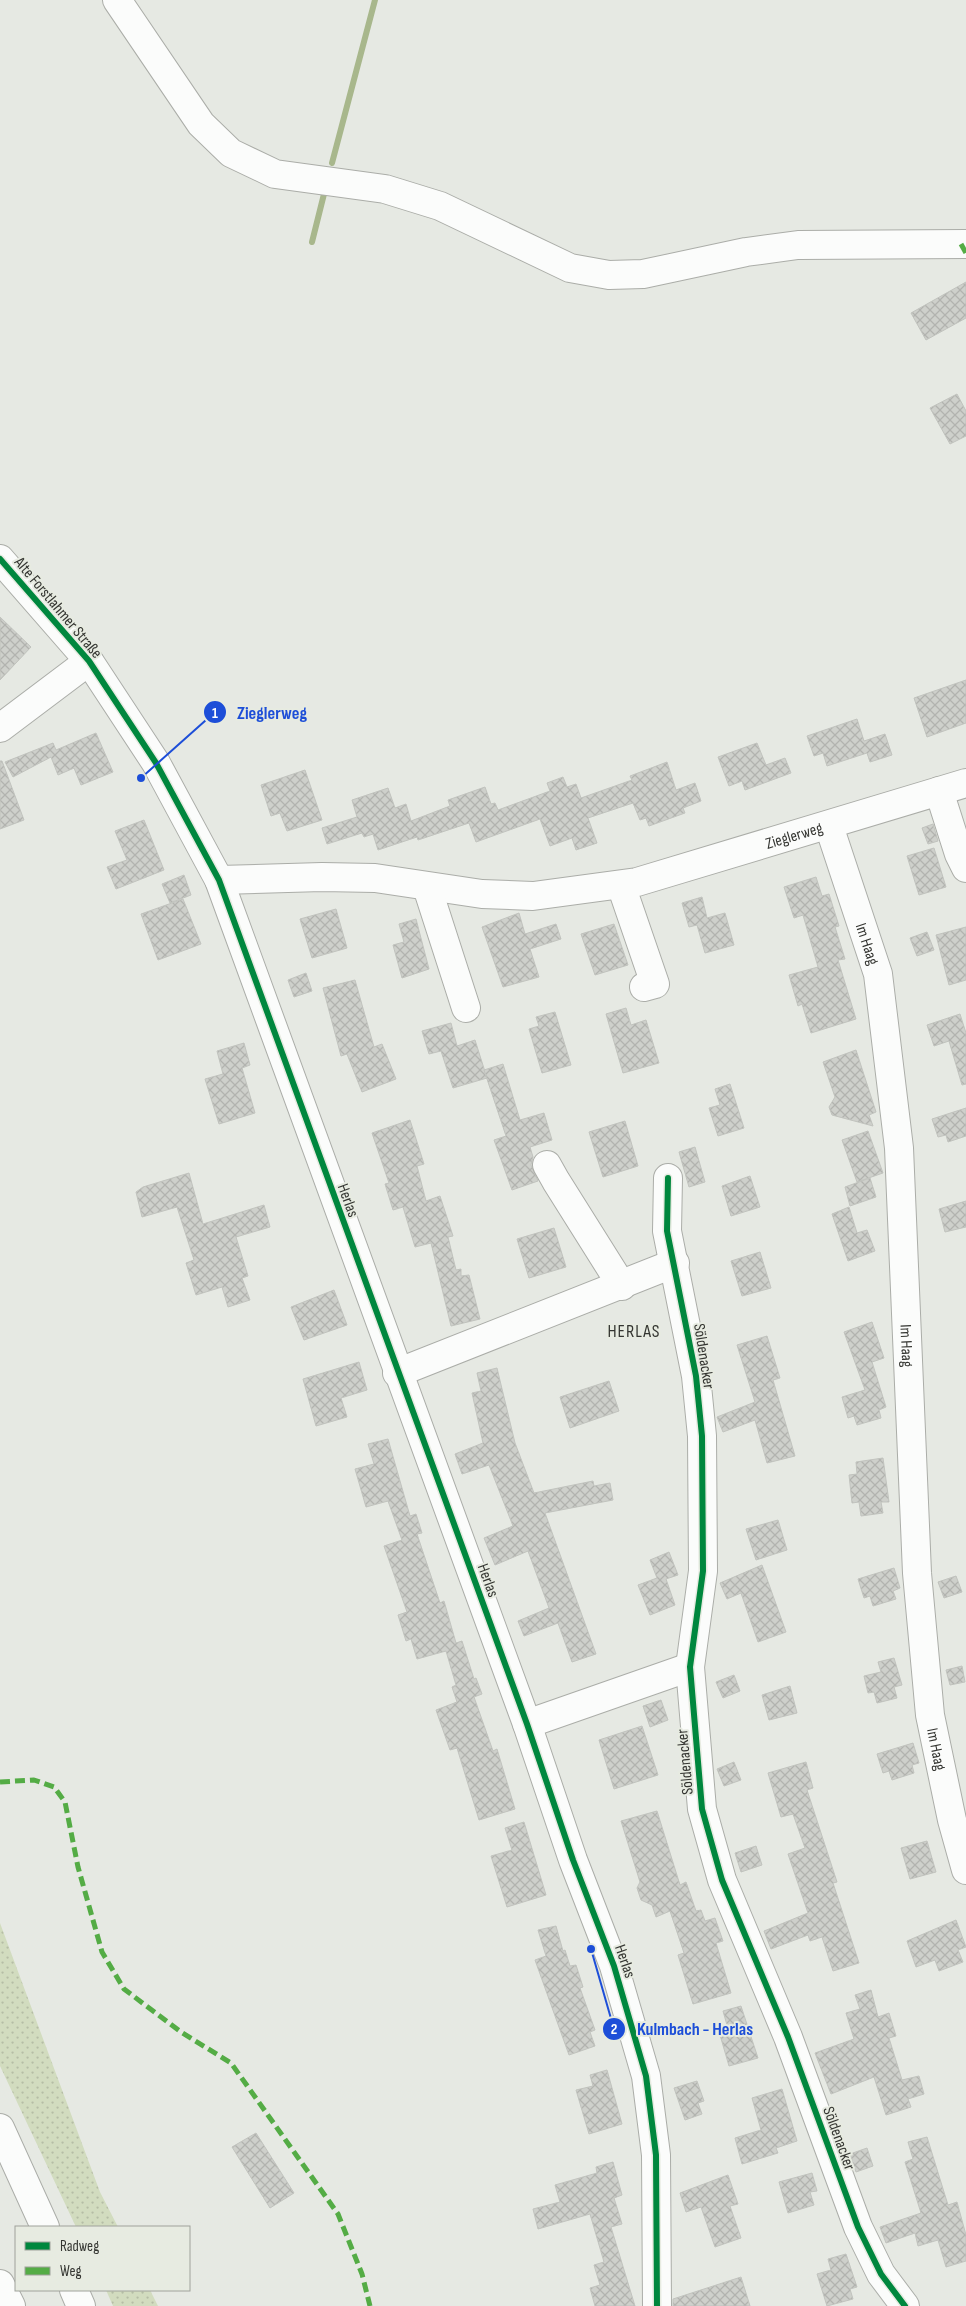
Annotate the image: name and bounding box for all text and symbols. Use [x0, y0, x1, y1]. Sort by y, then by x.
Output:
street label: Alte Forstlahmer Straße [9, 553, 106, 662]
callout: Zieglerweg [202, 696, 317, 729]
text: Zieglerweg [237, 703, 307, 724]
text: 1 [212, 704, 218, 723]
street label: Zieglerweg [764, 819, 825, 854]
street label: Im Haag [851, 921, 882, 968]
street label: Herlas [333, 1181, 362, 1220]
district label: HERLAS [607, 1321, 661, 1342]
street label: Söldenacker [689, 1322, 718, 1391]
street label: Im Haag [895, 1324, 916, 1368]
street label: Herlas [473, 1561, 502, 1600]
street label: Im Haag [922, 1726, 949, 1772]
street label: Söldenacker [673, 1728, 698, 1796]
street label: Herlas [610, 1942, 639, 1981]
callout: Kulmbach - Herlas [602, 2012, 763, 2045]
text: Kulmbach - Herlas [637, 2019, 753, 2040]
text: 2 [611, 2020, 617, 2039]
street label: Söldenacker [818, 2104, 859, 2173]
legend [15, 2226, 190, 2291]
text: Radweg [60, 2237, 99, 2256]
text: Weg [60, 2262, 82, 2281]

